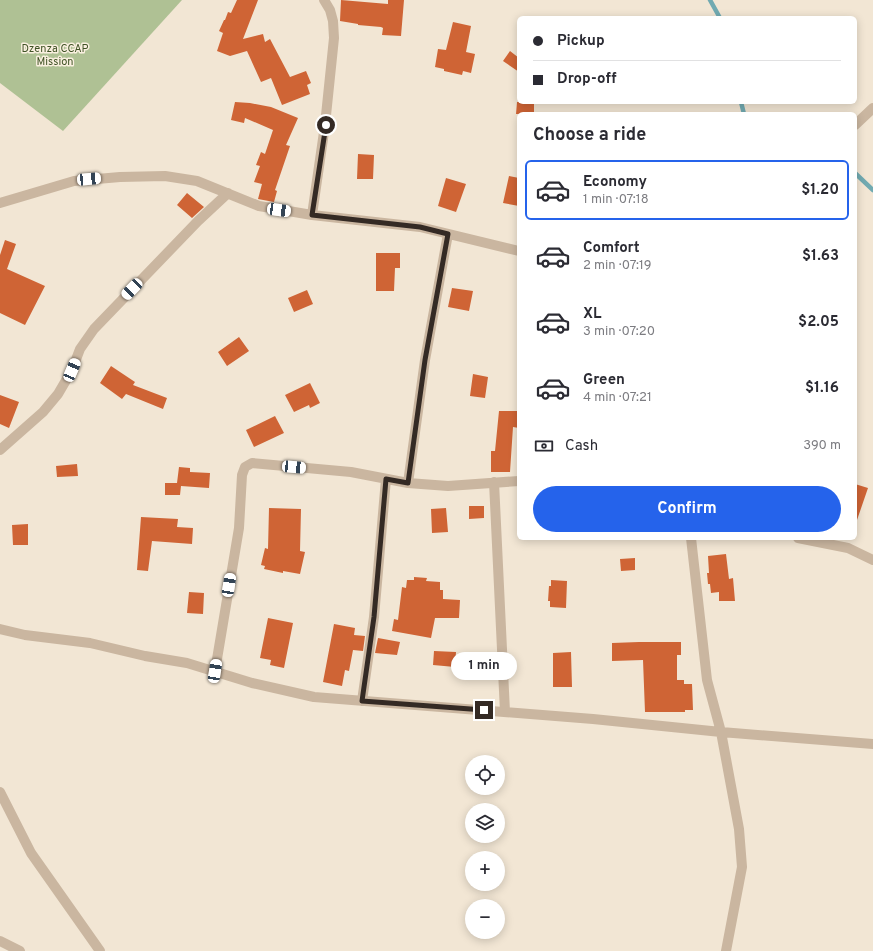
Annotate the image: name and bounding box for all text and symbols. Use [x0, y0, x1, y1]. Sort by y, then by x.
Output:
text: Pickup [557, 32, 605, 51]
park label: Dzenza CCAP Mission [22, 42, 89, 69]
text: Drop-off [557, 70, 617, 89]
route start [317, 116, 335, 134]
text: Choose a ride [533, 124, 646, 147]
car [77, 172, 101, 186]
icon: car [535, 172, 571, 208]
text: Economy [583, 173, 647, 192]
text: $1.20 [801, 181, 839, 200]
text: 1 min · 07:18 [583, 192, 649, 208]
car [266, 202, 292, 218]
icon: car [535, 238, 571, 274]
text: Comfort [583, 239, 640, 258]
text: $1.63 [802, 247, 839, 266]
text: 2 min · 07:19 [583, 258, 652, 274]
car [119, 276, 145, 302]
icon: car [535, 304, 571, 340]
text: XL [583, 305, 601, 324]
text: $2.05 [798, 313, 839, 332]
text: 3 min · 07:20 [583, 324, 655, 340]
car [62, 357, 82, 383]
icon: car [535, 370, 571, 406]
text: Green [583, 371, 625, 390]
text: $1.16 [805, 379, 839, 398]
text: 4 min · 07:21 [583, 390, 652, 406]
icon: cash [533, 435, 555, 457]
text: Cash [565, 437, 598, 456]
text: 390 m [803, 438, 841, 454]
car [282, 460, 306, 474]
button: Confirm [533, 486, 841, 532]
car [221, 572, 237, 598]
callout: 1 min [451, 652, 517, 680]
car [207, 658, 223, 684]
text: 1 min [468, 658, 500, 674]
route end [475, 701, 493, 719]
map controls [465, 755, 505, 939]
button: locate [465, 755, 505, 795]
button: layers [465, 803, 505, 843]
button: + [465, 851, 505, 891]
button: − [465, 899, 505, 939]

